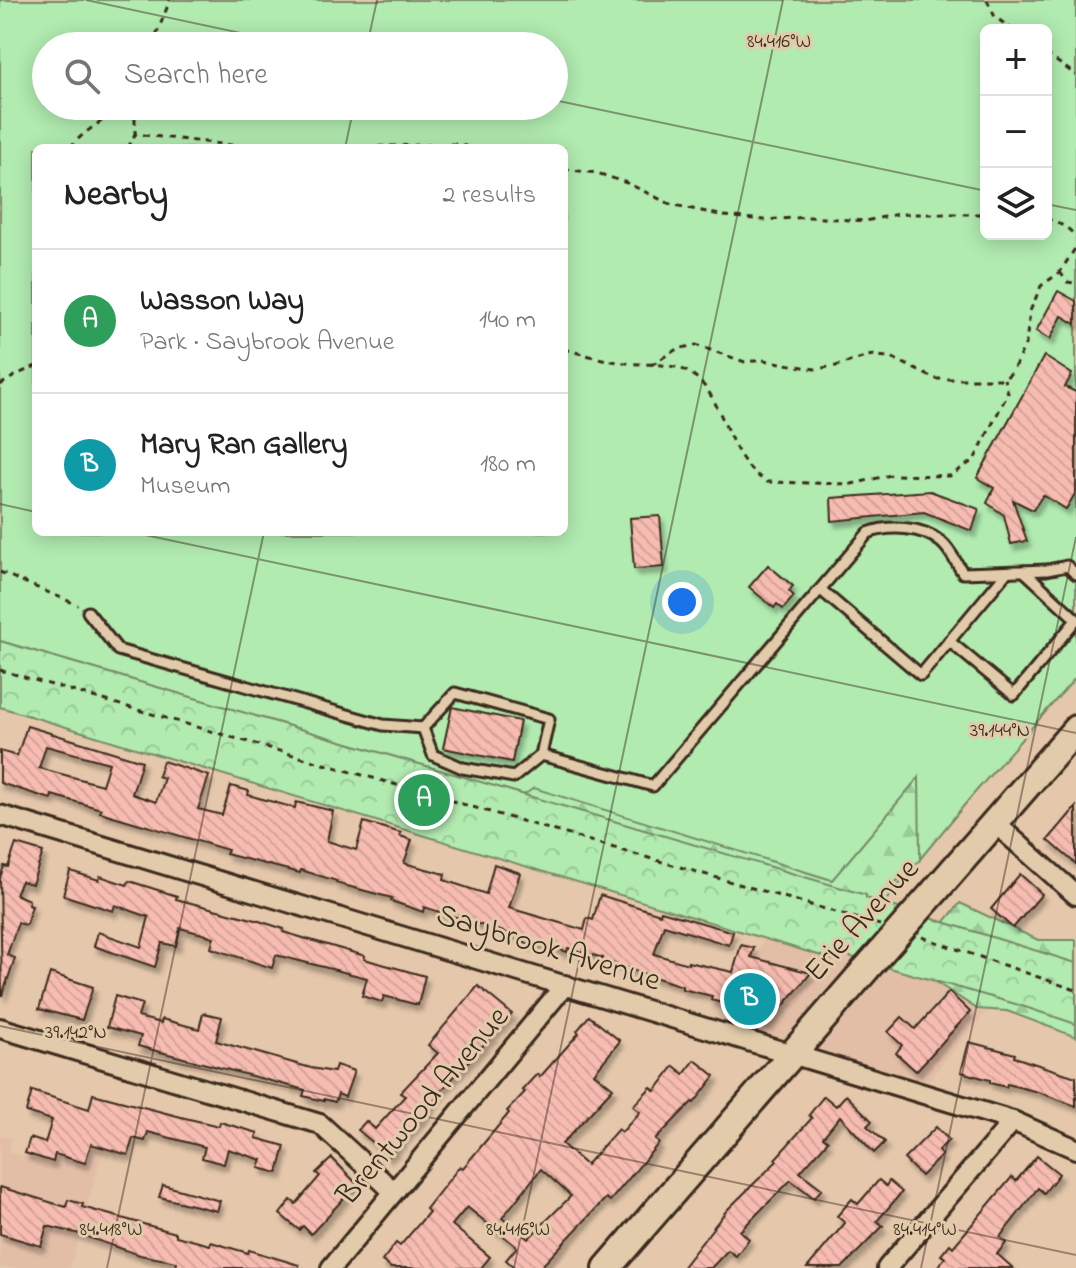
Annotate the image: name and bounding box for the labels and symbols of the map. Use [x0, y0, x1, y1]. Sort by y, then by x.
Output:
text: 84.416°W [747, 28, 811, 57]
your location [662, 582, 702, 622]
text: 39.144°N [970, 717, 1030, 746]
pin: A [398, 770, 450, 830]
street label: Erie Avenue [794, 848, 932, 994]
street label: Saybrook Avenue [430, 893, 667, 1006]
pin: B [724, 969, 776, 1029]
street label: Brentwood Avenue [326, 996, 522, 1218]
text: 39.142°N [45, 1019, 107, 1048]
text: 84.418°W [80, 1216, 142, 1245]
text: 84.416°W [486, 1216, 550, 1245]
text: 84.414°W [893, 1216, 957, 1245]

